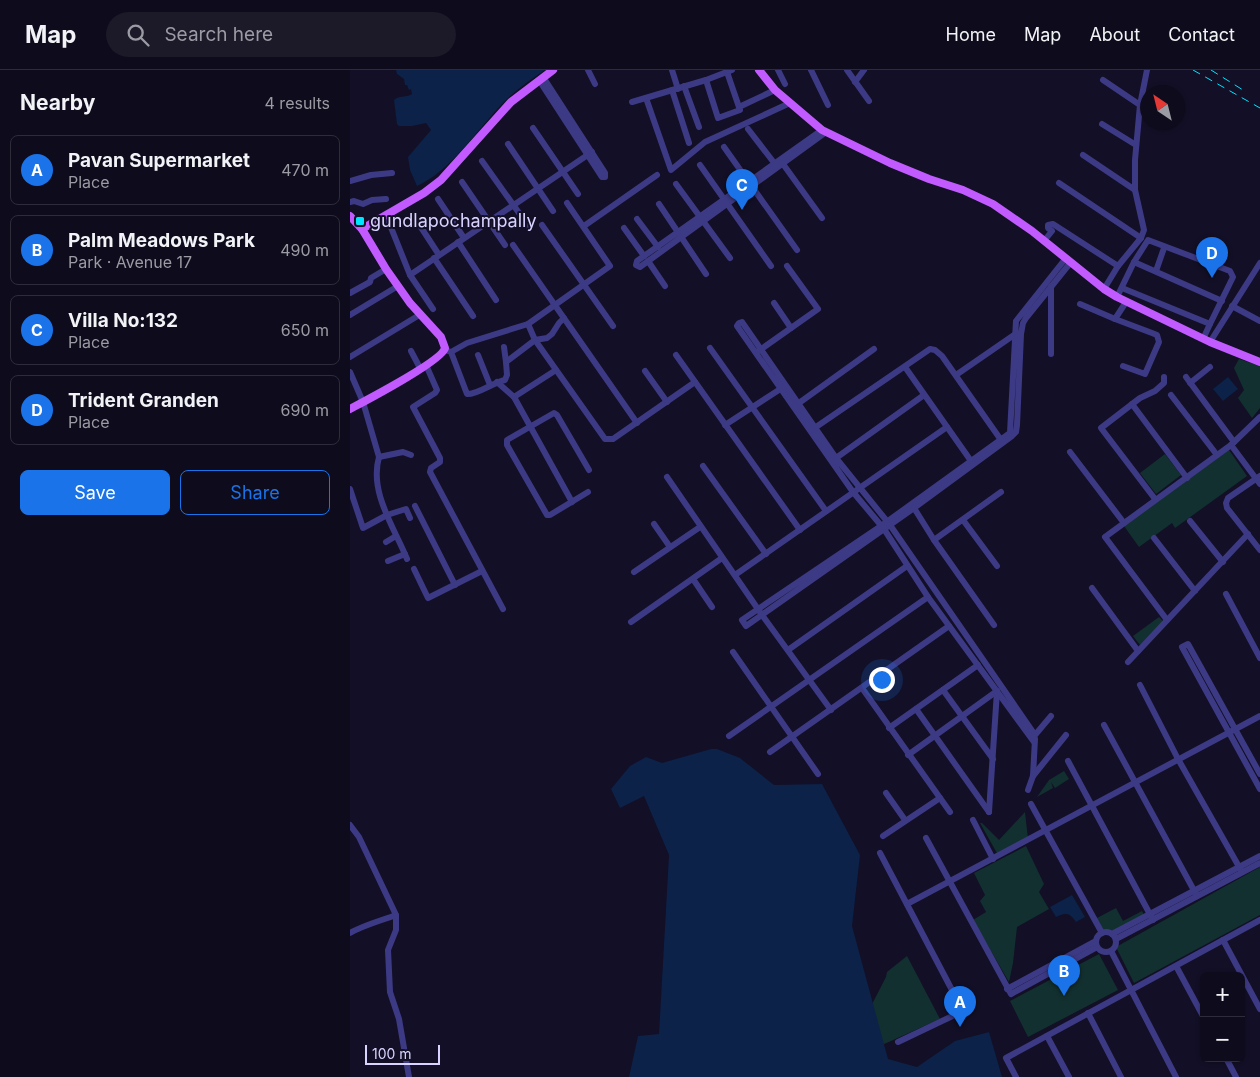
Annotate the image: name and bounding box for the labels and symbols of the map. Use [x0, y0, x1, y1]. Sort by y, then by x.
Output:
north arrow [1140, 85, 1185, 130]
pin: C [726, 169, 758, 210]
place label: gundlapochampally [370, 210, 537, 231]
marker: gundlapochampally [354, 215, 366, 227]
pin: D [1196, 237, 1228, 278]
your location [869, 667, 895, 693]
pin: B [1048, 955, 1080, 996]
pin: A [944, 986, 976, 1027]
scale bar [365, 1042, 440, 1065]

